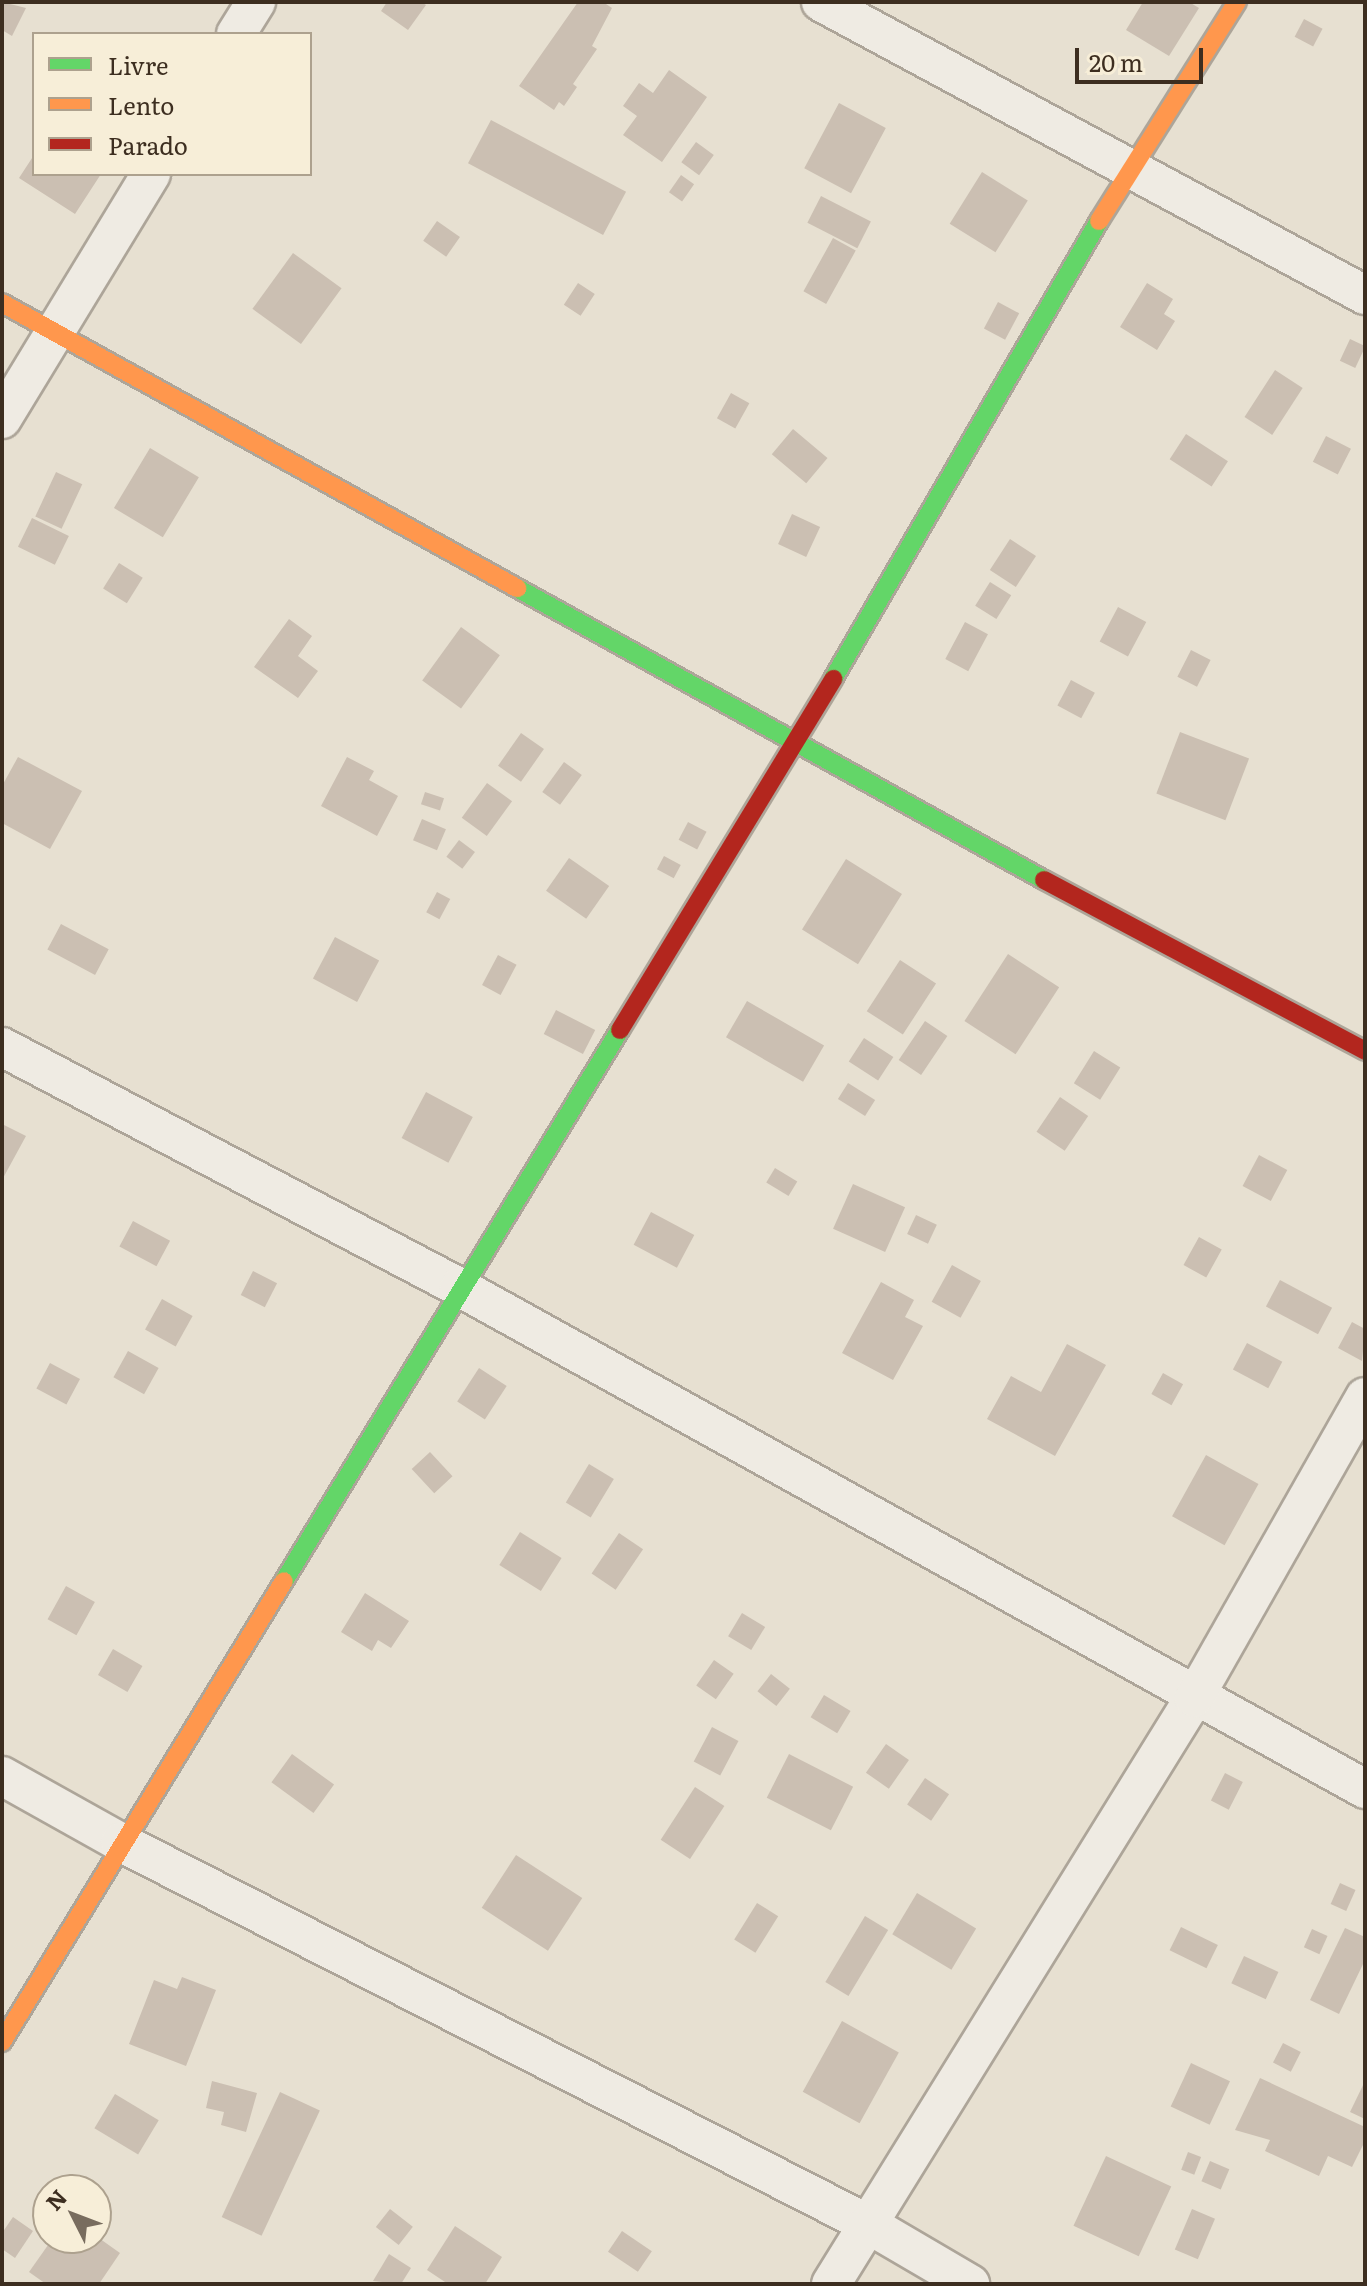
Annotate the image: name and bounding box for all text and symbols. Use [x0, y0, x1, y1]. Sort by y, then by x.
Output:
legend [32, 32, 312, 176]
scale bar [1079, 32, 1207, 82]
text: 20 m [1089, 44, 1143, 79]
text: Livre [108, 47, 168, 82]
text: Lento [108, 87, 174, 122]
text: Parado [108, 127, 188, 162]
north arrow [32, 2174, 112, 2254]
text: N [37, 2181, 74, 2217]

